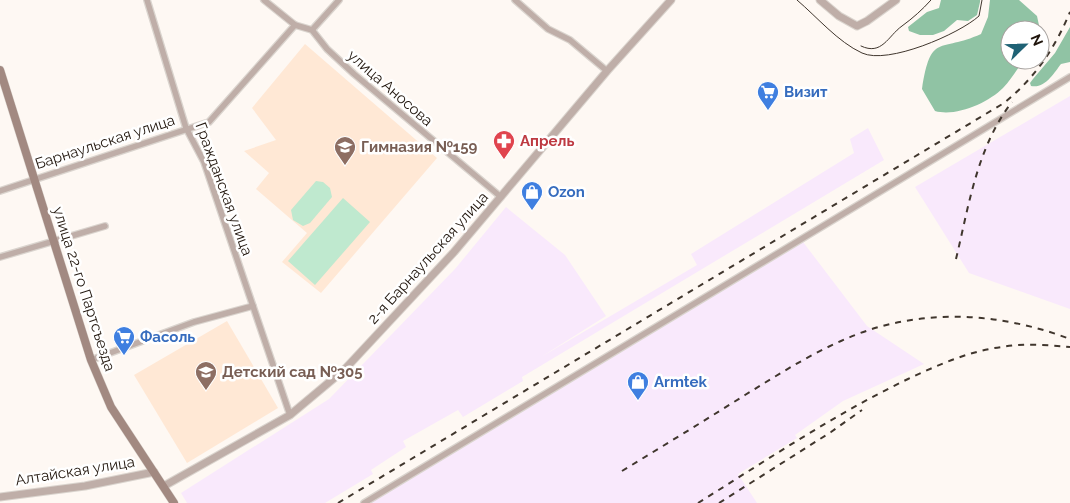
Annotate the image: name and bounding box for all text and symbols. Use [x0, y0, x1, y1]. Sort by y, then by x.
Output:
north arrow [1000, 20, 1050, 70]
text: N [1028, 32, 1046, 48]
street label: улица Аносова [344, 46, 436, 130]
supermarket icon: Визит [756, 80, 780, 111]
place label: Визит [784, 83, 828, 101]
street label: Барнаульская улица [33, 111, 177, 173]
street label: Гражданская улица [192, 120, 256, 258]
pharmacy icon: Апрель [492, 129, 516, 160]
place label: Апрель [520, 132, 574, 150]
school or university icon: Гимназия №159 [333, 135, 357, 166]
place label: Гимназия №159 [361, 138, 478, 156]
shop icon: Ozon [520, 180, 544, 211]
place label: Ozon [548, 183, 585, 201]
street label: 2-я Барнаульская улица [364, 188, 492, 328]
street label: улица 22-го Партсъезда [49, 204, 119, 374]
supermarket icon: Фасоль [112, 325, 136, 356]
place label: Фасоль [140, 328, 195, 346]
school or university icon: Детский сад №305 [194, 360, 218, 391]
place label: Детский сад №305 [222, 363, 363, 381]
shop icon: Armtek [626, 370, 650, 401]
place label: Armtek [654, 373, 707, 391]
street label: Алтайская улица [14, 453, 136, 489]

